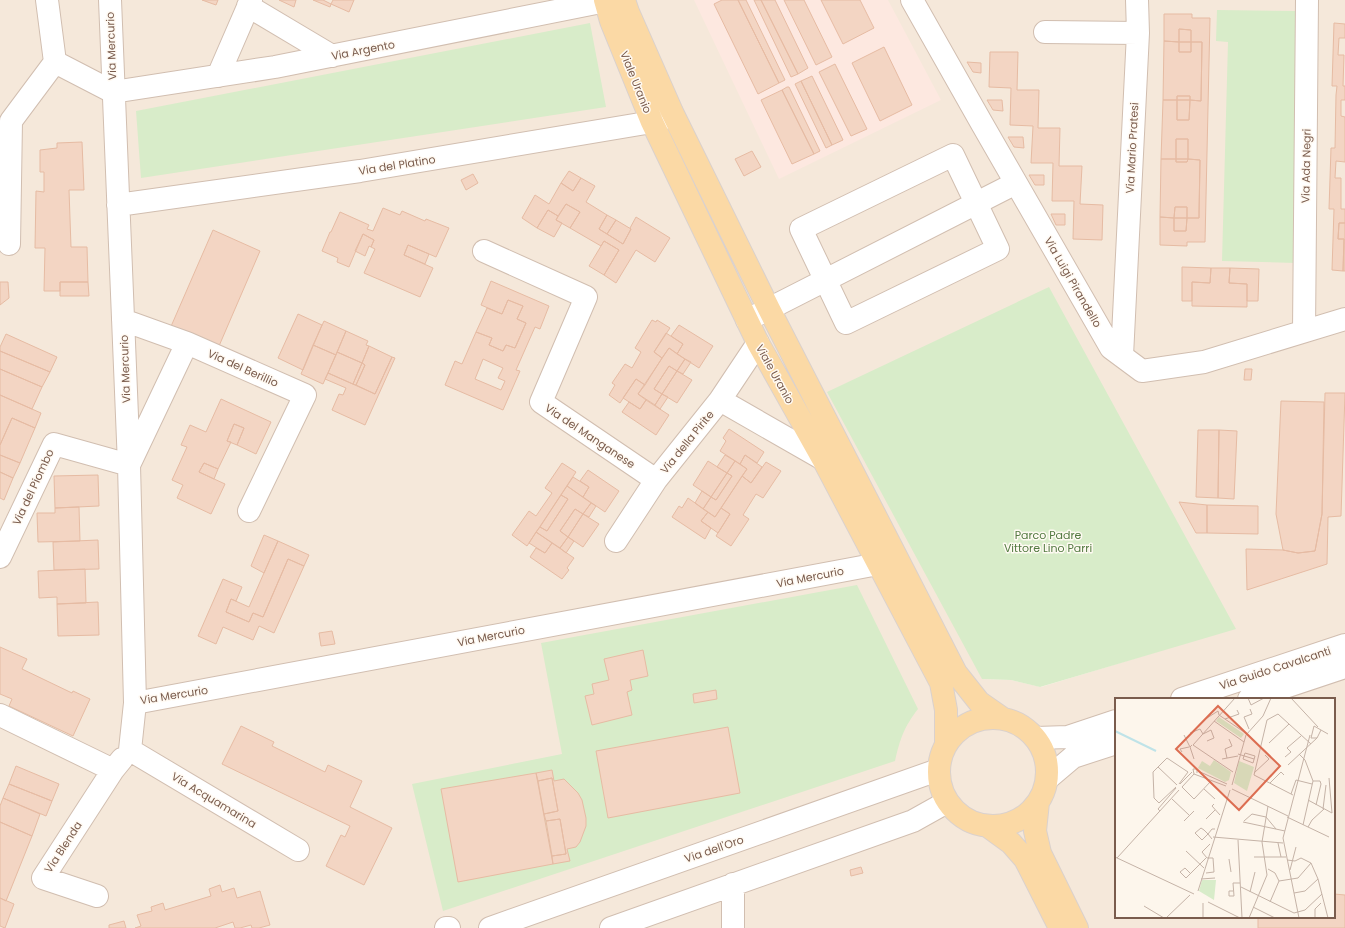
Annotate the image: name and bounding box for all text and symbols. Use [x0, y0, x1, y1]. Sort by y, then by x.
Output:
street label: Via Mercurio [102, 11, 120, 81]
street label: Via Argento [330, 36, 396, 64]
street label: Viale Uranio [616, 49, 656, 115]
street label: Via Mario Pratesi [1122, 102, 1142, 194]
street label: Via Ada Negri [1297, 128, 1315, 203]
street label: Via del Platino [357, 151, 437, 179]
street label: Via Luigi Pirandello [1040, 234, 1106, 330]
street label: Via Mercurio [116, 334, 134, 404]
street label: Viale Uranio [752, 341, 798, 407]
street label: Via del Berillio [205, 345, 281, 391]
street label: Via del Manganese [542, 400, 638, 472]
street label: Via della Pirite [656, 407, 718, 477]
street label: Via del Piombo [8, 446, 58, 528]
park label: Parco Padre Vittore Lino Parri [1004, 527, 1092, 556]
street label: Via Mercurio [775, 563, 845, 591]
street label: Via Mercurio [456, 622, 526, 650]
street label: Via Guido Cavalcanti [1217, 642, 1333, 694]
street label: Via Mercurio [139, 682, 209, 708]
inset map [1115, 698, 1335, 918]
street label: Via Acquamarina [168, 768, 260, 832]
street label: Via Blenda [40, 818, 86, 876]
street label: Via dell'Oro [682, 831, 746, 867]

